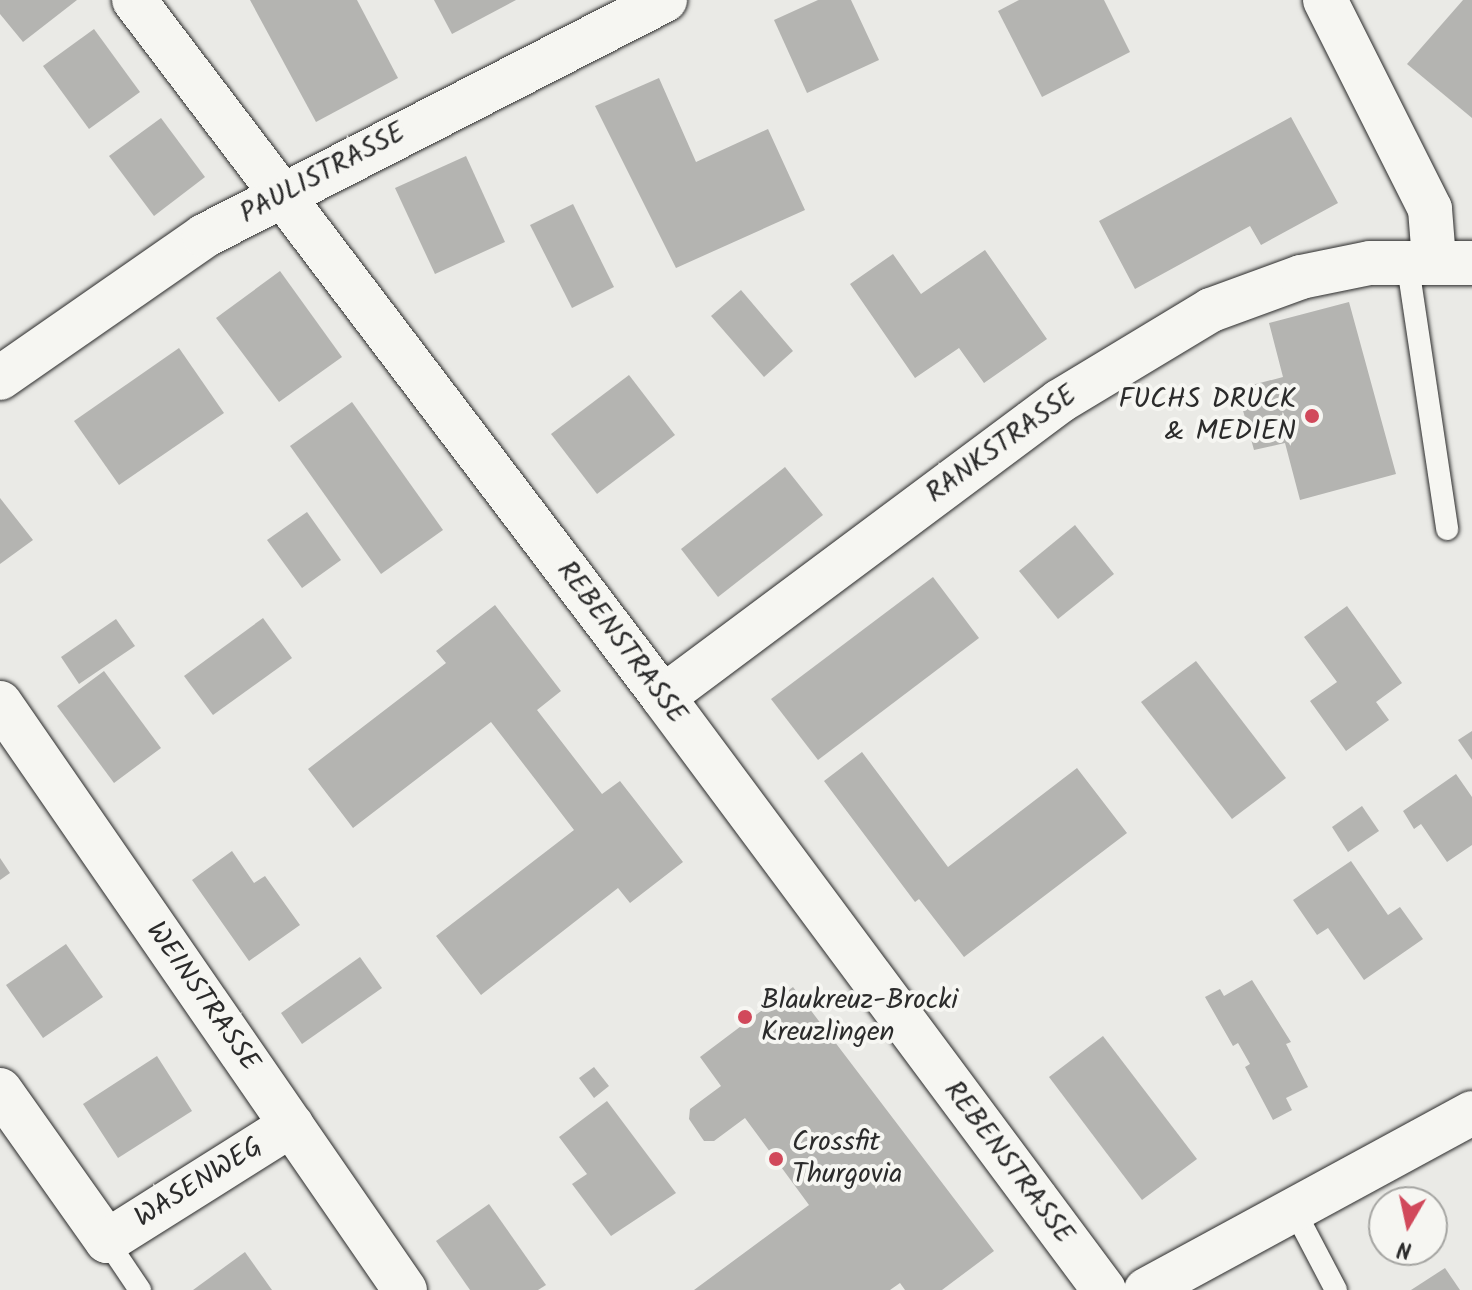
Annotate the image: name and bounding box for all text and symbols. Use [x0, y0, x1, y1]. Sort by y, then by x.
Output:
street label: PAULISTRASSE [235, 116, 411, 232]
street label: RANKSTRASSE [920, 379, 1084, 511]
place label: FUCHS DRUCK & MEDIEN [1119, 383, 1296, 449]
marker: FUCHS DRUCK & MEDIEN [1303, 407, 1321, 425]
street label: REBENSTRASSE [549, 555, 693, 731]
street label: WEINSTRASSE [138, 916, 266, 1078]
place label: Blaukreuz-Brocki Kreuzlingen [761, 984, 958, 1050]
marker: Blaukreuz-Brocki Kreuzlingen [736, 1008, 754, 1026]
street label: REBENSTRASSE [936, 1075, 1080, 1251]
place label: Crossfit Thurgovia [792, 1126, 902, 1192]
street label: WASENWEG [129, 1130, 269, 1236]
marker: Crossfit Thurgovia [767, 1150, 785, 1168]
north arrow [1368, 1186, 1448, 1266]
text: N [1395, 1230, 1414, 1267]

